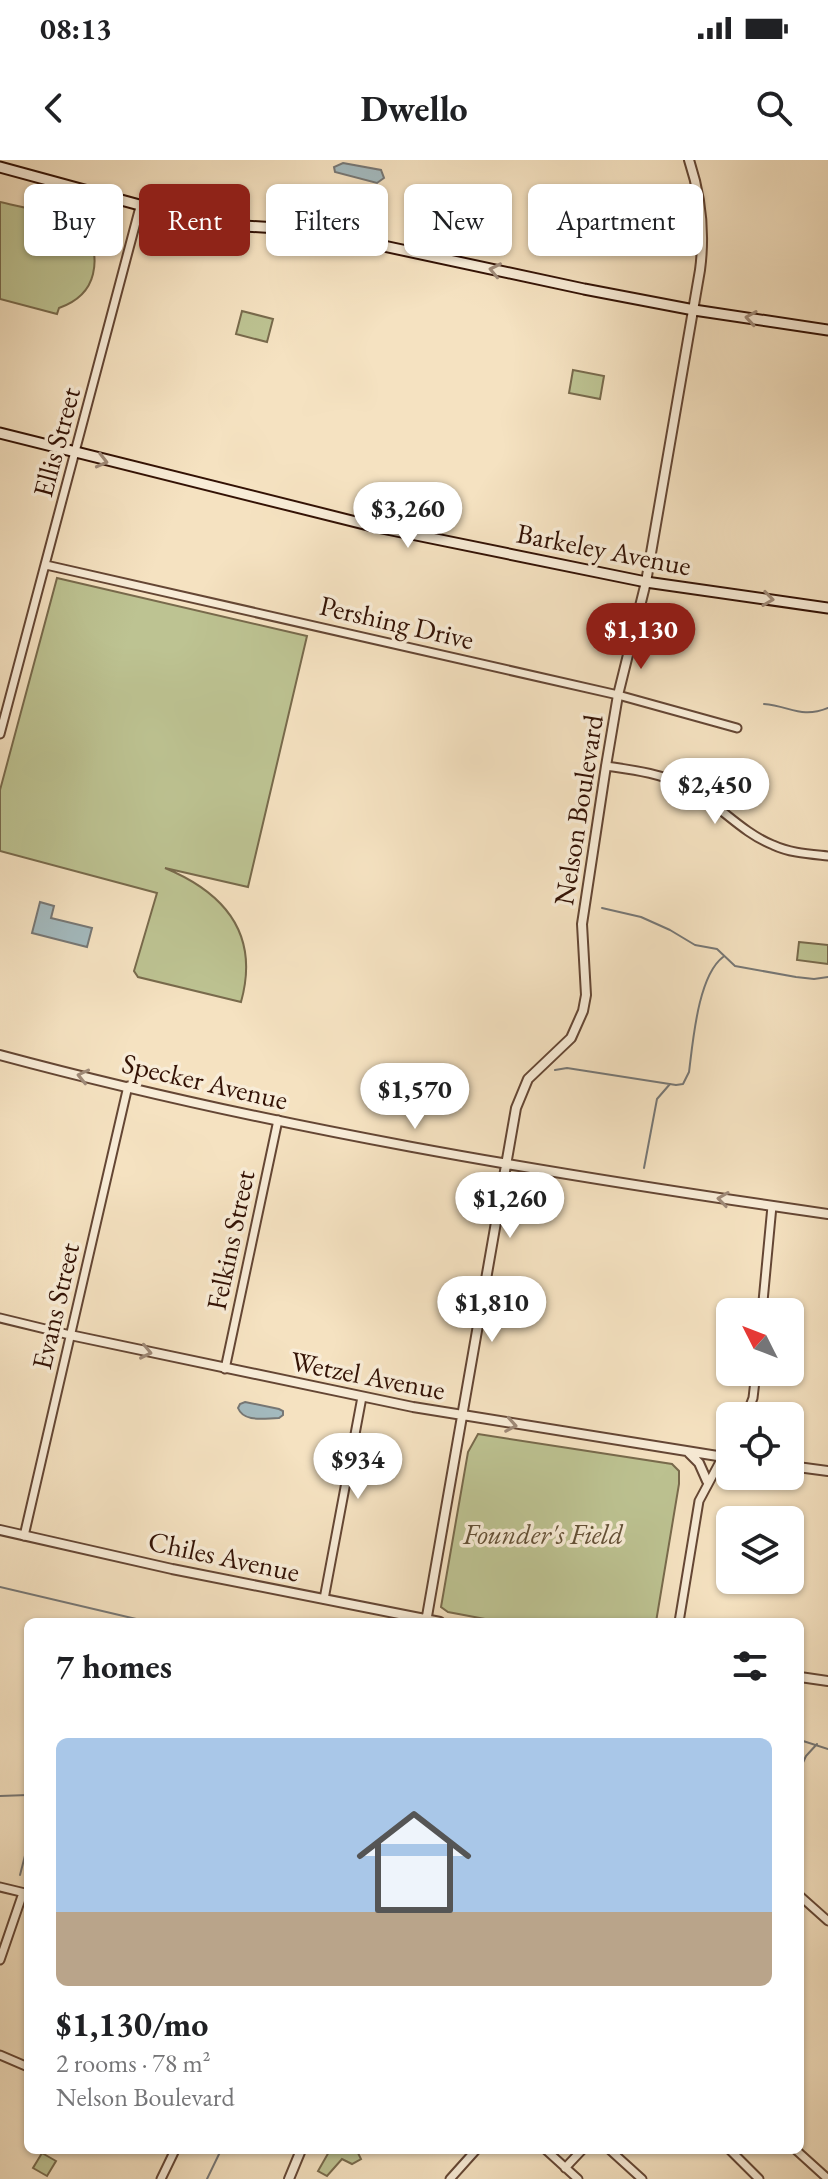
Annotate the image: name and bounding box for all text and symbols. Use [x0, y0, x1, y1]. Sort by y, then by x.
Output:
text: 08:13 [40, 9, 112, 48]
text: Dwello [360, 85, 468, 132]
icon: back [32, 86, 76, 130]
icon: search [752, 86, 796, 130]
chip: Buy [24, 184, 123, 256]
chip: Rent [139, 184, 250, 256]
chip: Filters [266, 184, 388, 256]
chip: New [404, 184, 512, 256]
chip: Apartment [528, 184, 703, 256]
one-way arrow [489, 262, 503, 279]
one-way arrow [744, 310, 758, 327]
street label: Ellis Street [24, 383, 88, 501]
one-way arrow [95, 451, 109, 468]
pin: $3,260 [343, 482, 473, 550]
text: $3,260 [371, 491, 445, 525]
street label: Barkeley Avenue [514, 514, 694, 584]
street label: Pershing Drive [316, 587, 478, 657]
one-way arrow [761, 590, 775, 607]
pin: $1,130 [576, 603, 706, 671]
text: $1,130 [604, 612, 678, 646]
street label: Nelson Boulevard [545, 711, 611, 908]
pin: $2,450 [650, 758, 780, 826]
text: $2,450 [678, 767, 752, 801]
street label: Specker Avenue [119, 1044, 291, 1118]
pin: $1,570 [350, 1063, 480, 1131]
one-way arrow [77, 1068, 90, 1085]
text: $1,570 [378, 1072, 452, 1106]
street label: Felkins Street [198, 1167, 262, 1313]
pin: $1,260 [445, 1172, 575, 1240]
text: $1,260 [473, 1181, 547, 1215]
one-way arrow [716, 1191, 730, 1208]
street label: Evans Street [23, 1239, 87, 1373]
pin: $1,810 [427, 1276, 557, 1344]
text: $1,810 [455, 1285, 529, 1319]
north arrow [716, 1298, 804, 1386]
map controls [716, 1298, 804, 1594]
street label: Wetzel Avenue [288, 1342, 448, 1408]
one-way arrow [139, 1343, 153, 1360]
button: locate [716, 1402, 804, 1490]
one-way arrow [504, 1415, 518, 1432]
pin: $934 [311, 1433, 405, 1501]
text: $934 [331, 1442, 385, 1476]
button: layers [716, 1506, 804, 1594]
park label: Founder's Field [462, 1516, 624, 1552]
street label: Chiles Avenue [145, 1522, 303, 1590]
text: 7 homes [56, 1644, 172, 1688]
icon: filters [728, 1644, 772, 1688]
icon: home [342, 1790, 486, 1934]
text: $1,130/mo [56, 2002, 208, 2046]
text: 2 rooms · 78 m² [56, 2046, 211, 2080]
text: Nelson Boulevard [56, 2080, 235, 2114]

